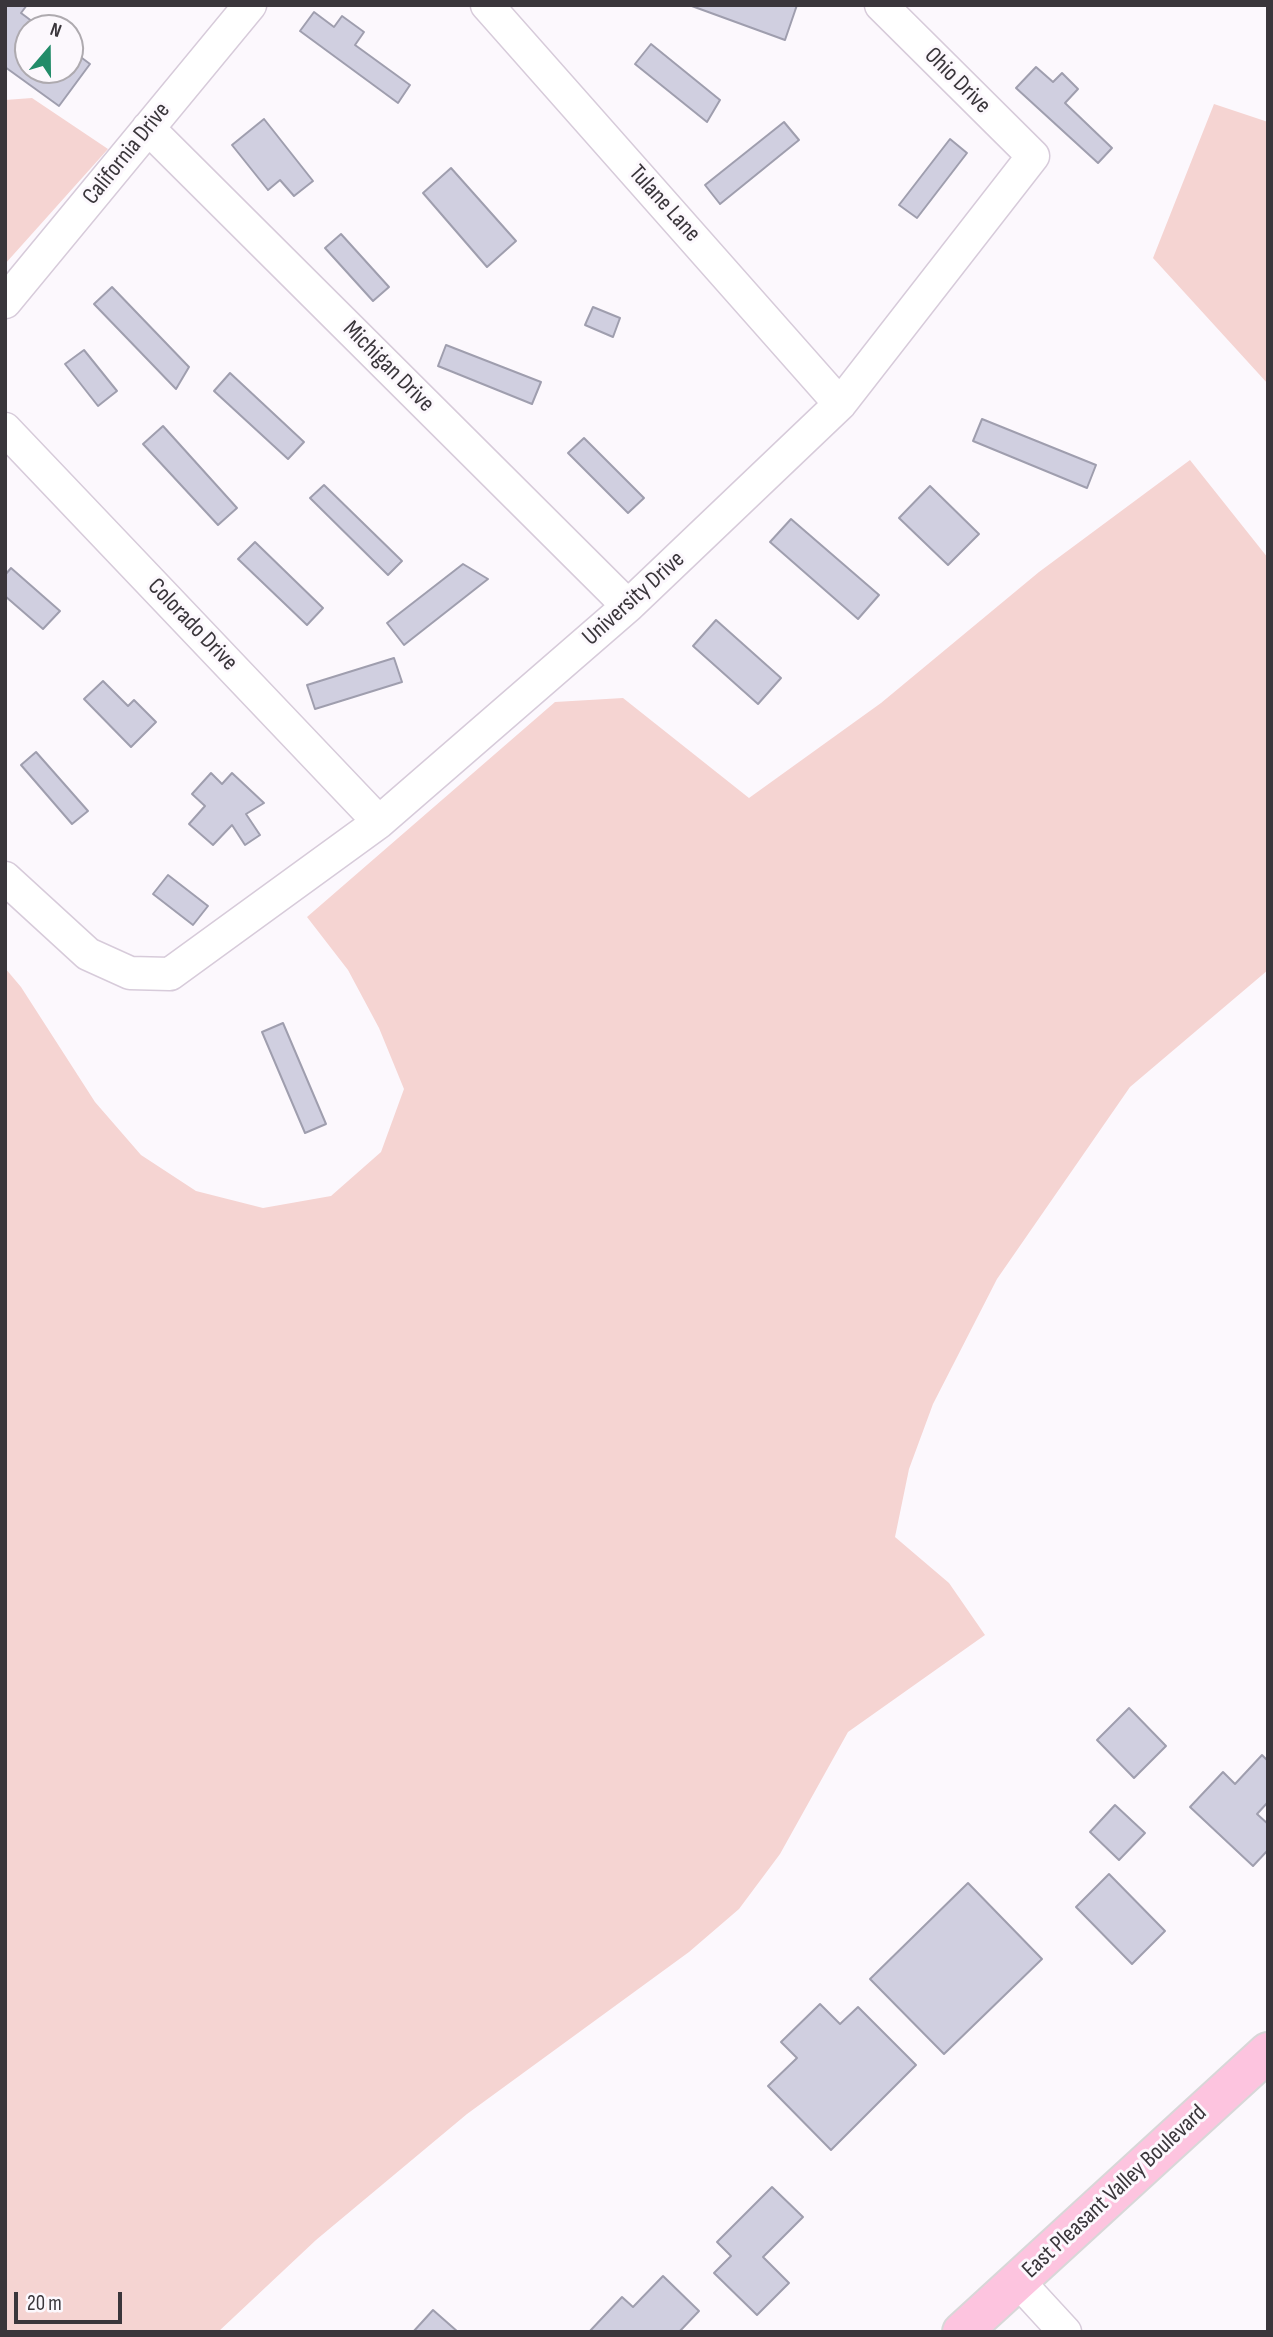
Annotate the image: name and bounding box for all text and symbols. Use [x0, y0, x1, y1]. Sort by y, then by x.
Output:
north arrow [14, 14, 84, 84]
text: N [47, 18, 64, 43]
street label: Ohio Drive [918, 42, 996, 120]
street label: California Drive [77, 97, 177, 211]
street label: Tulane Lane [622, 160, 706, 248]
street label: Michigan Drive [336, 315, 440, 419]
street label: University Drive [577, 546, 691, 652]
street label: Colorado Drive [141, 573, 243, 677]
street label: East Pleasant Valley Boulevard [1017, 2099, 1213, 2285]
scale bar [18, 2278, 126, 2322]
text: 20 m [27, 2291, 62, 2316]

